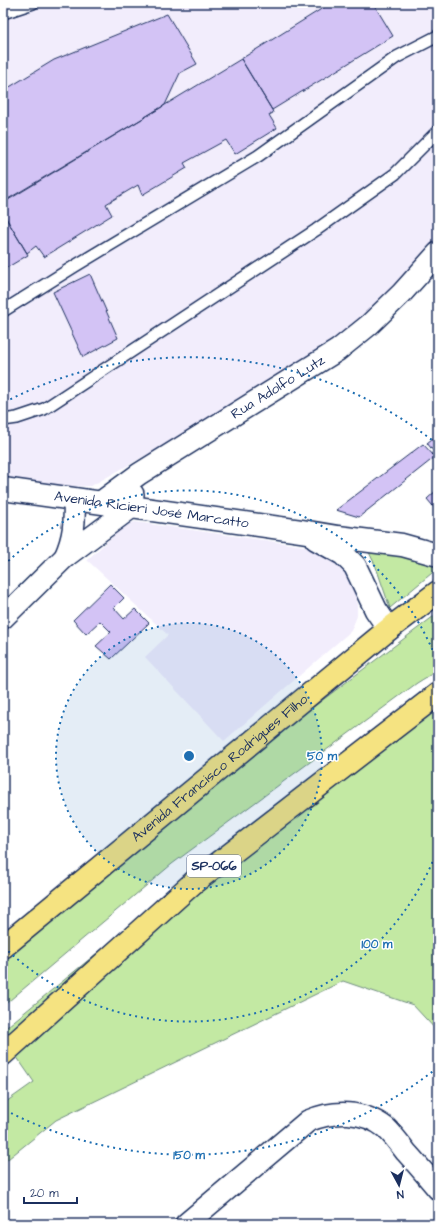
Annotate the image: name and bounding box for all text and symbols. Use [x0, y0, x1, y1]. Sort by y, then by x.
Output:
street label: Rua Adolfo Lutz [227, 350, 329, 424]
street label: Avenida Ricieri José Marcatto [53, 486, 250, 534]
street label: Avenida Francisco Rodrigues Filho [127, 690, 312, 847]
text: 50 m [307, 748, 338, 765]
centre of rings [182, 749, 196, 763]
road number: SP-066 [187, 855, 241, 877]
text: 100 m [362, 936, 393, 953]
text: 150 m [173, 1147, 206, 1164]
north arrow [379, 1165, 419, 1205]
scale bar [24, 1179, 77, 1205]
text: 20 m [30, 1185, 59, 1202]
text: N [396, 1187, 404, 1202]

